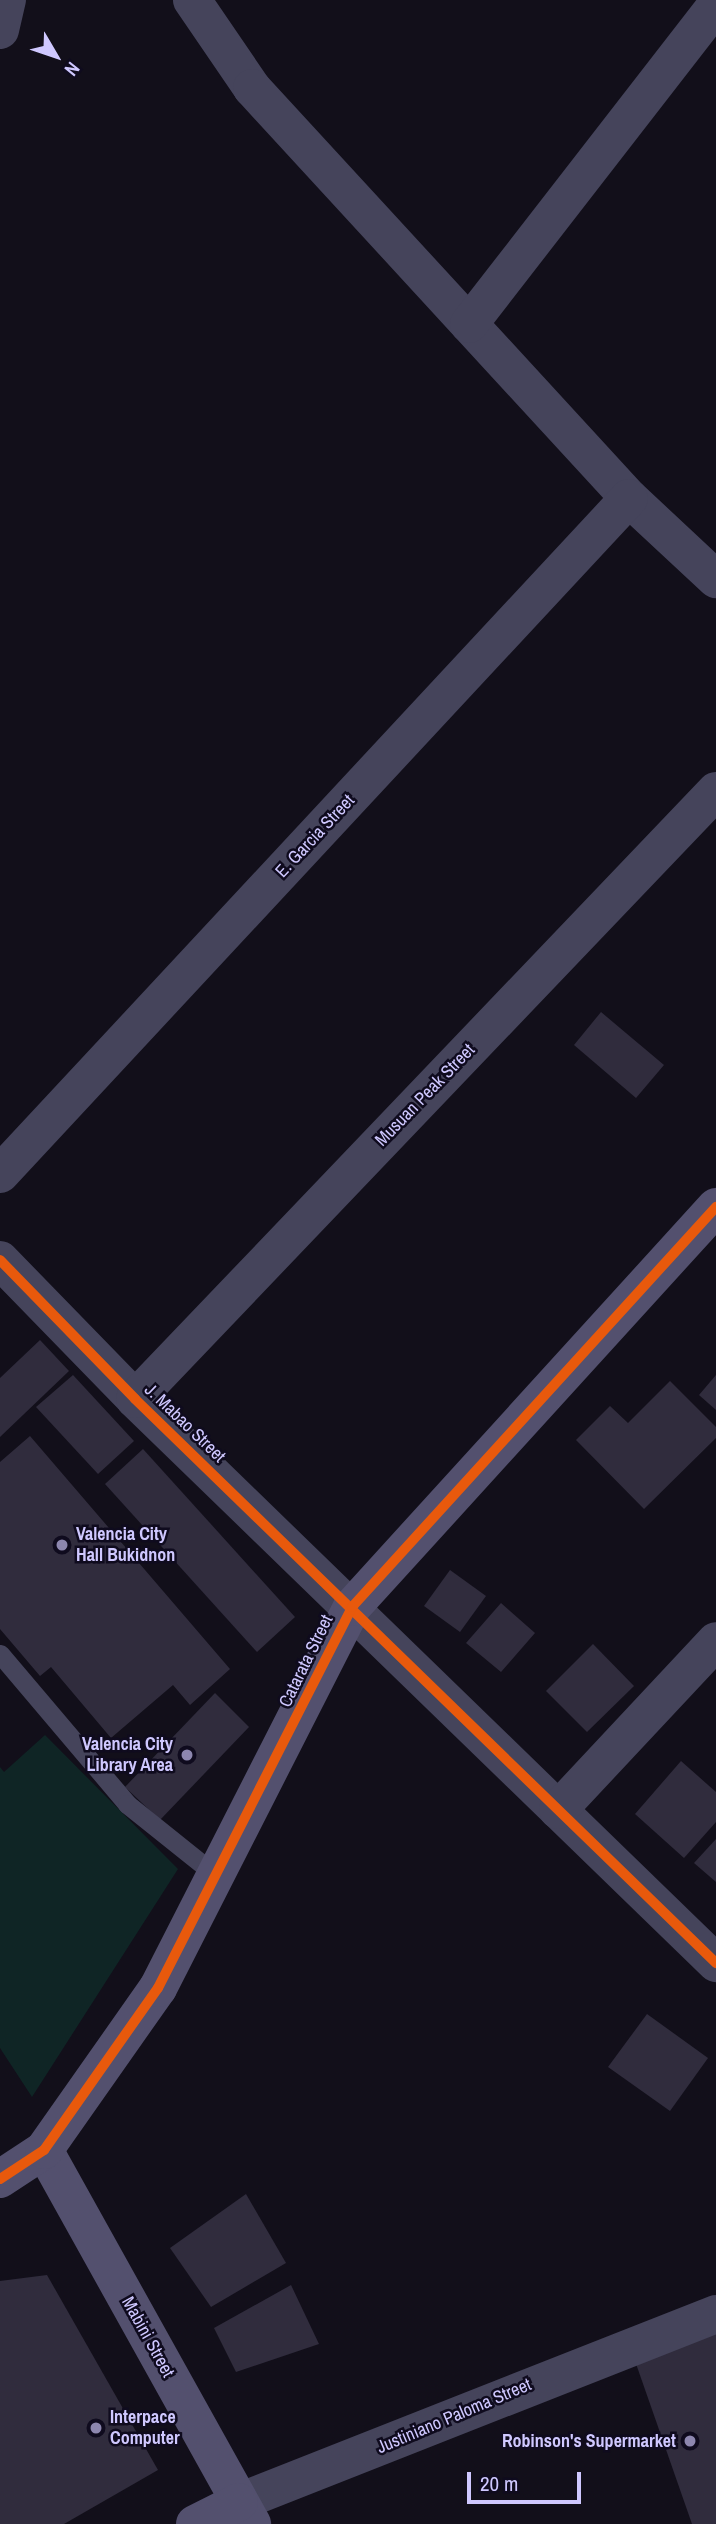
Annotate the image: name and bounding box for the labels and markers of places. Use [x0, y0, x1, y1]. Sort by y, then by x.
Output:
place label: Valencia City Hall Bukidnon [76, 1524, 175, 1566]
marker: Valencia City Hall Bukidnon [54, 1537, 70, 1553]
place label: Valencia City Library Area [82, 1734, 173, 1776]
marker: Valencia City Library Area [179, 1747, 195, 1763]
place label: Interpace Computer [110, 2407, 180, 2450]
marker: Interpace Computer [88, 2420, 104, 2436]
place label: Robinson's Supermarket [502, 2430, 676, 2452]
marker: Robinson's Supermarket [682, 2433, 698, 2449]

